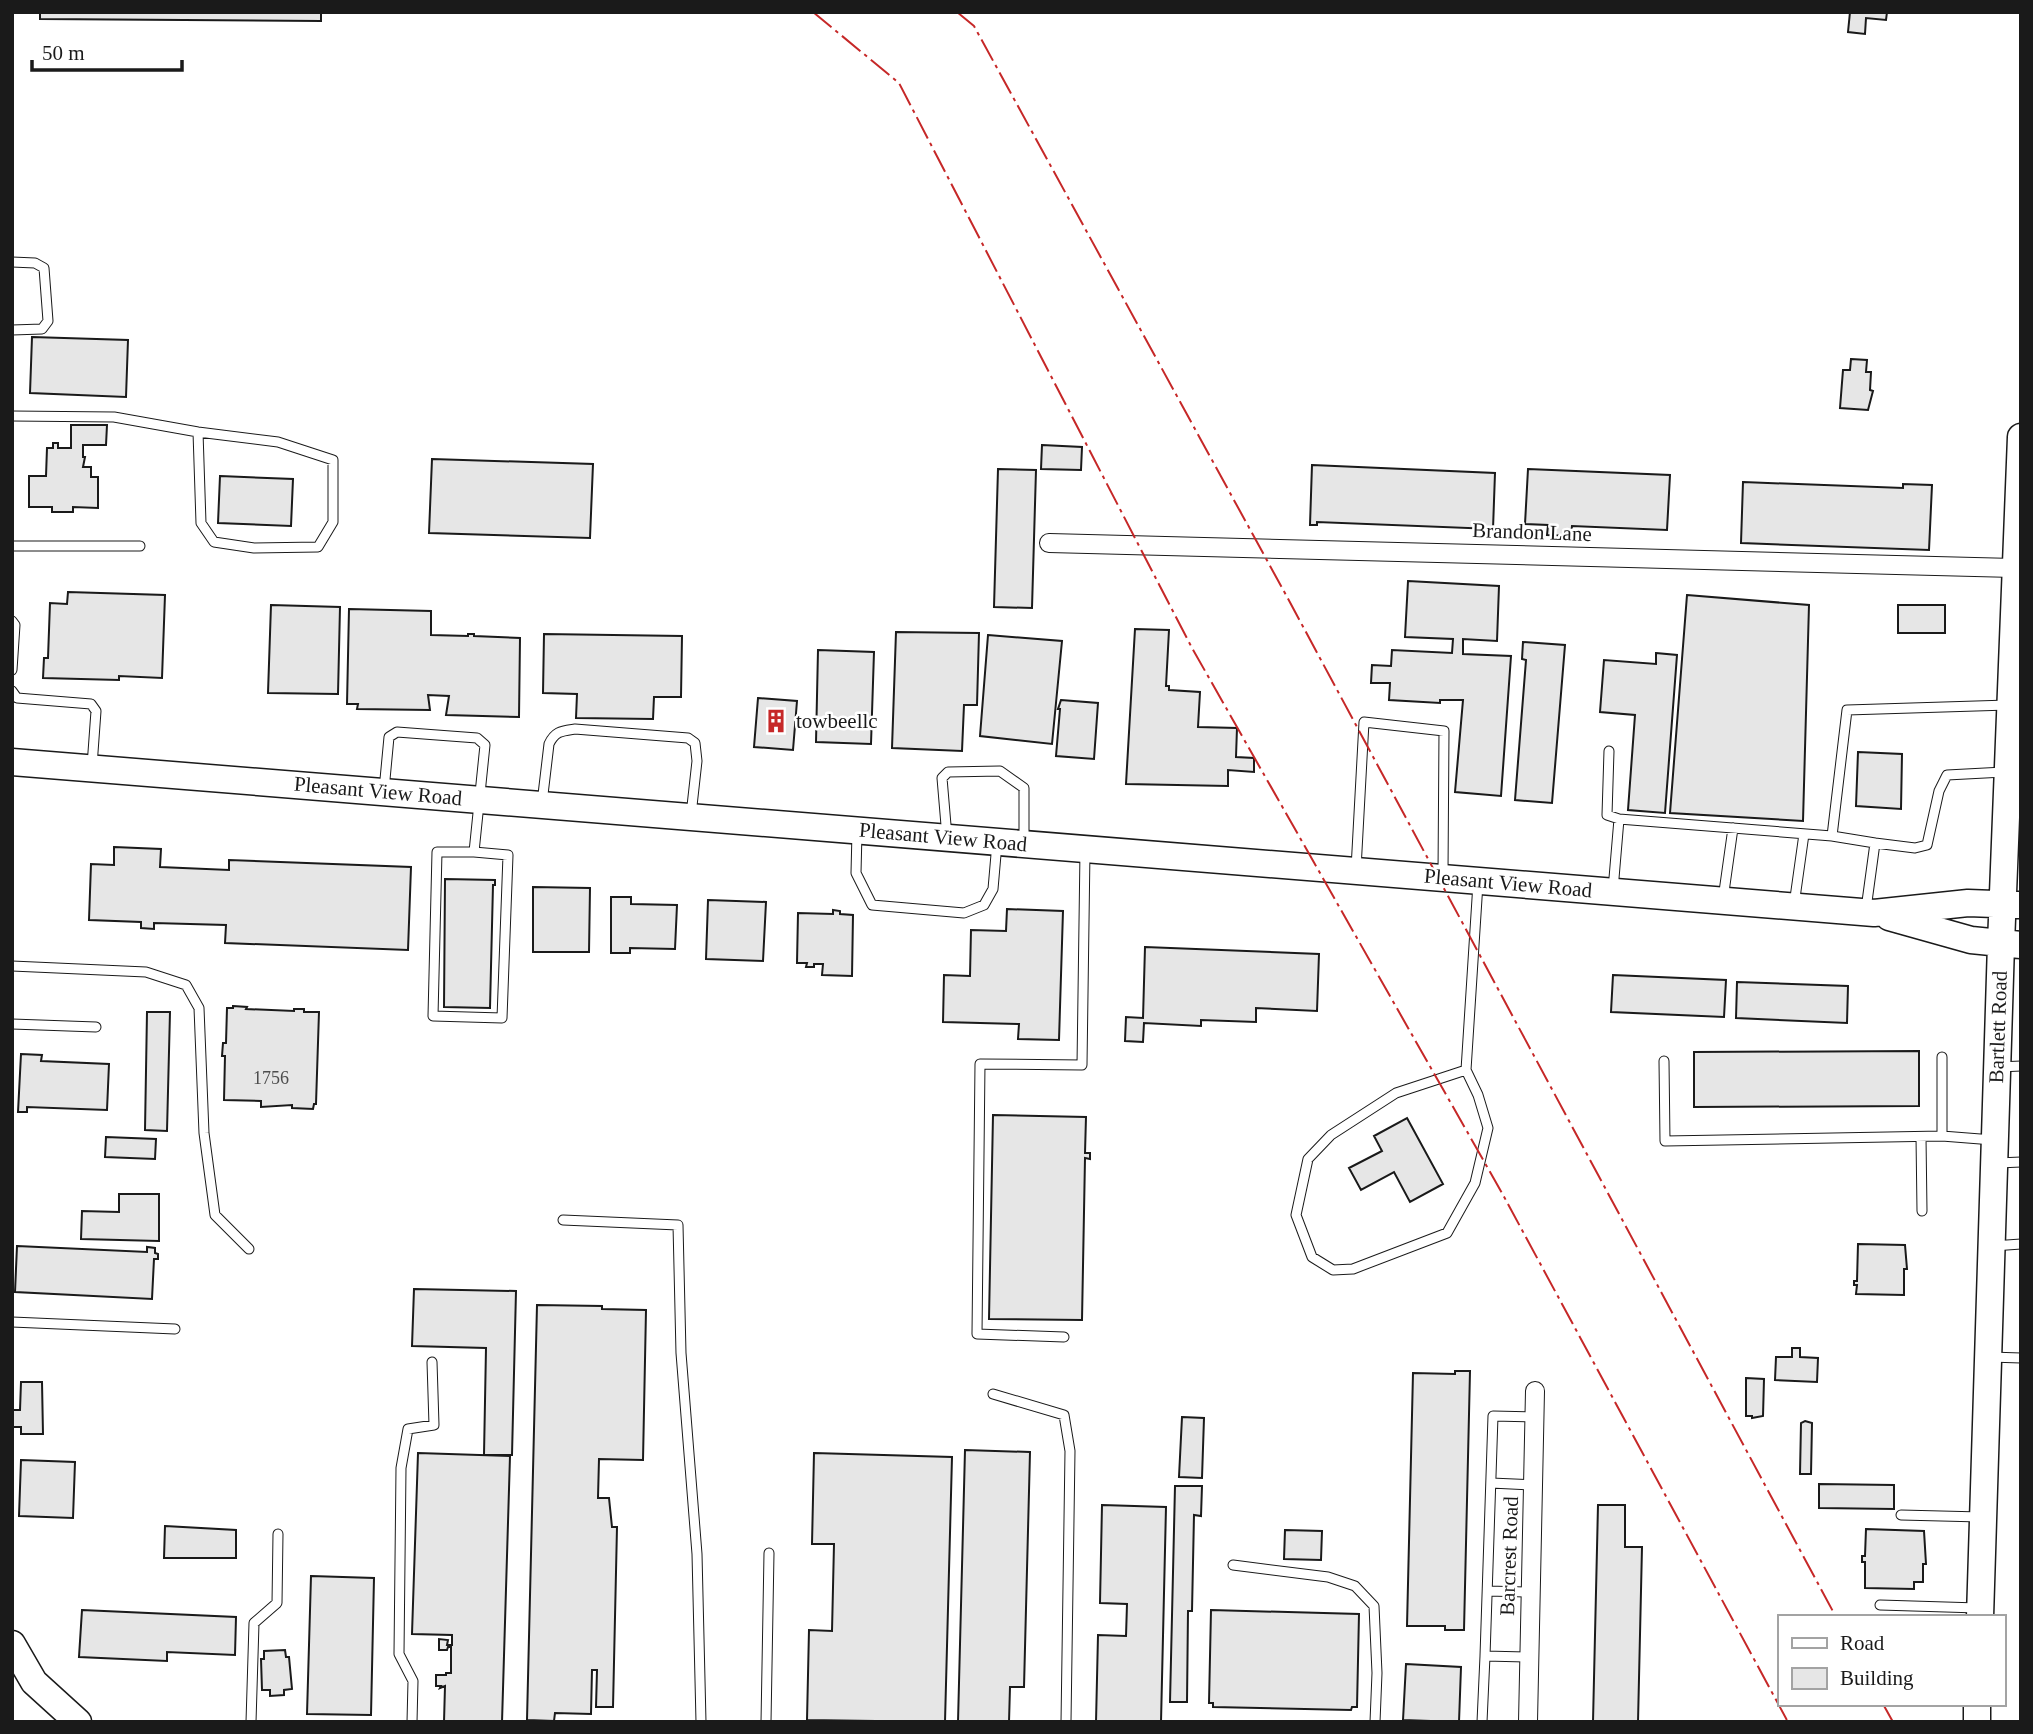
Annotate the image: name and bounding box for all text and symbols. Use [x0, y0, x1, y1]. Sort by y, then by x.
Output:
scale bar [32, 28, 182, 72]
text: 50 m [42, 41, 85, 65]
street label: Brandon Lane [1472, 518, 1592, 546]
building icon: towbeellc [762, 707, 790, 735]
place label: towbeellc [796, 709, 878, 733]
street label: Pleasant View Road [293, 772, 464, 810]
street label: Pleasant View Road [858, 818, 1029, 856]
street label: Pleasant View Road [1423, 864, 1594, 902]
street label: Bartlett Road [1984, 970, 2012, 1084]
house number: 1756 [253, 1068, 289, 1088]
street label: Barcrest Road [1495, 1495, 1523, 1616]
legend [1778, 1615, 2005, 1706]
text: Road [1840, 1631, 1885, 1655]
text: Building [1840, 1666, 1914, 1690]

